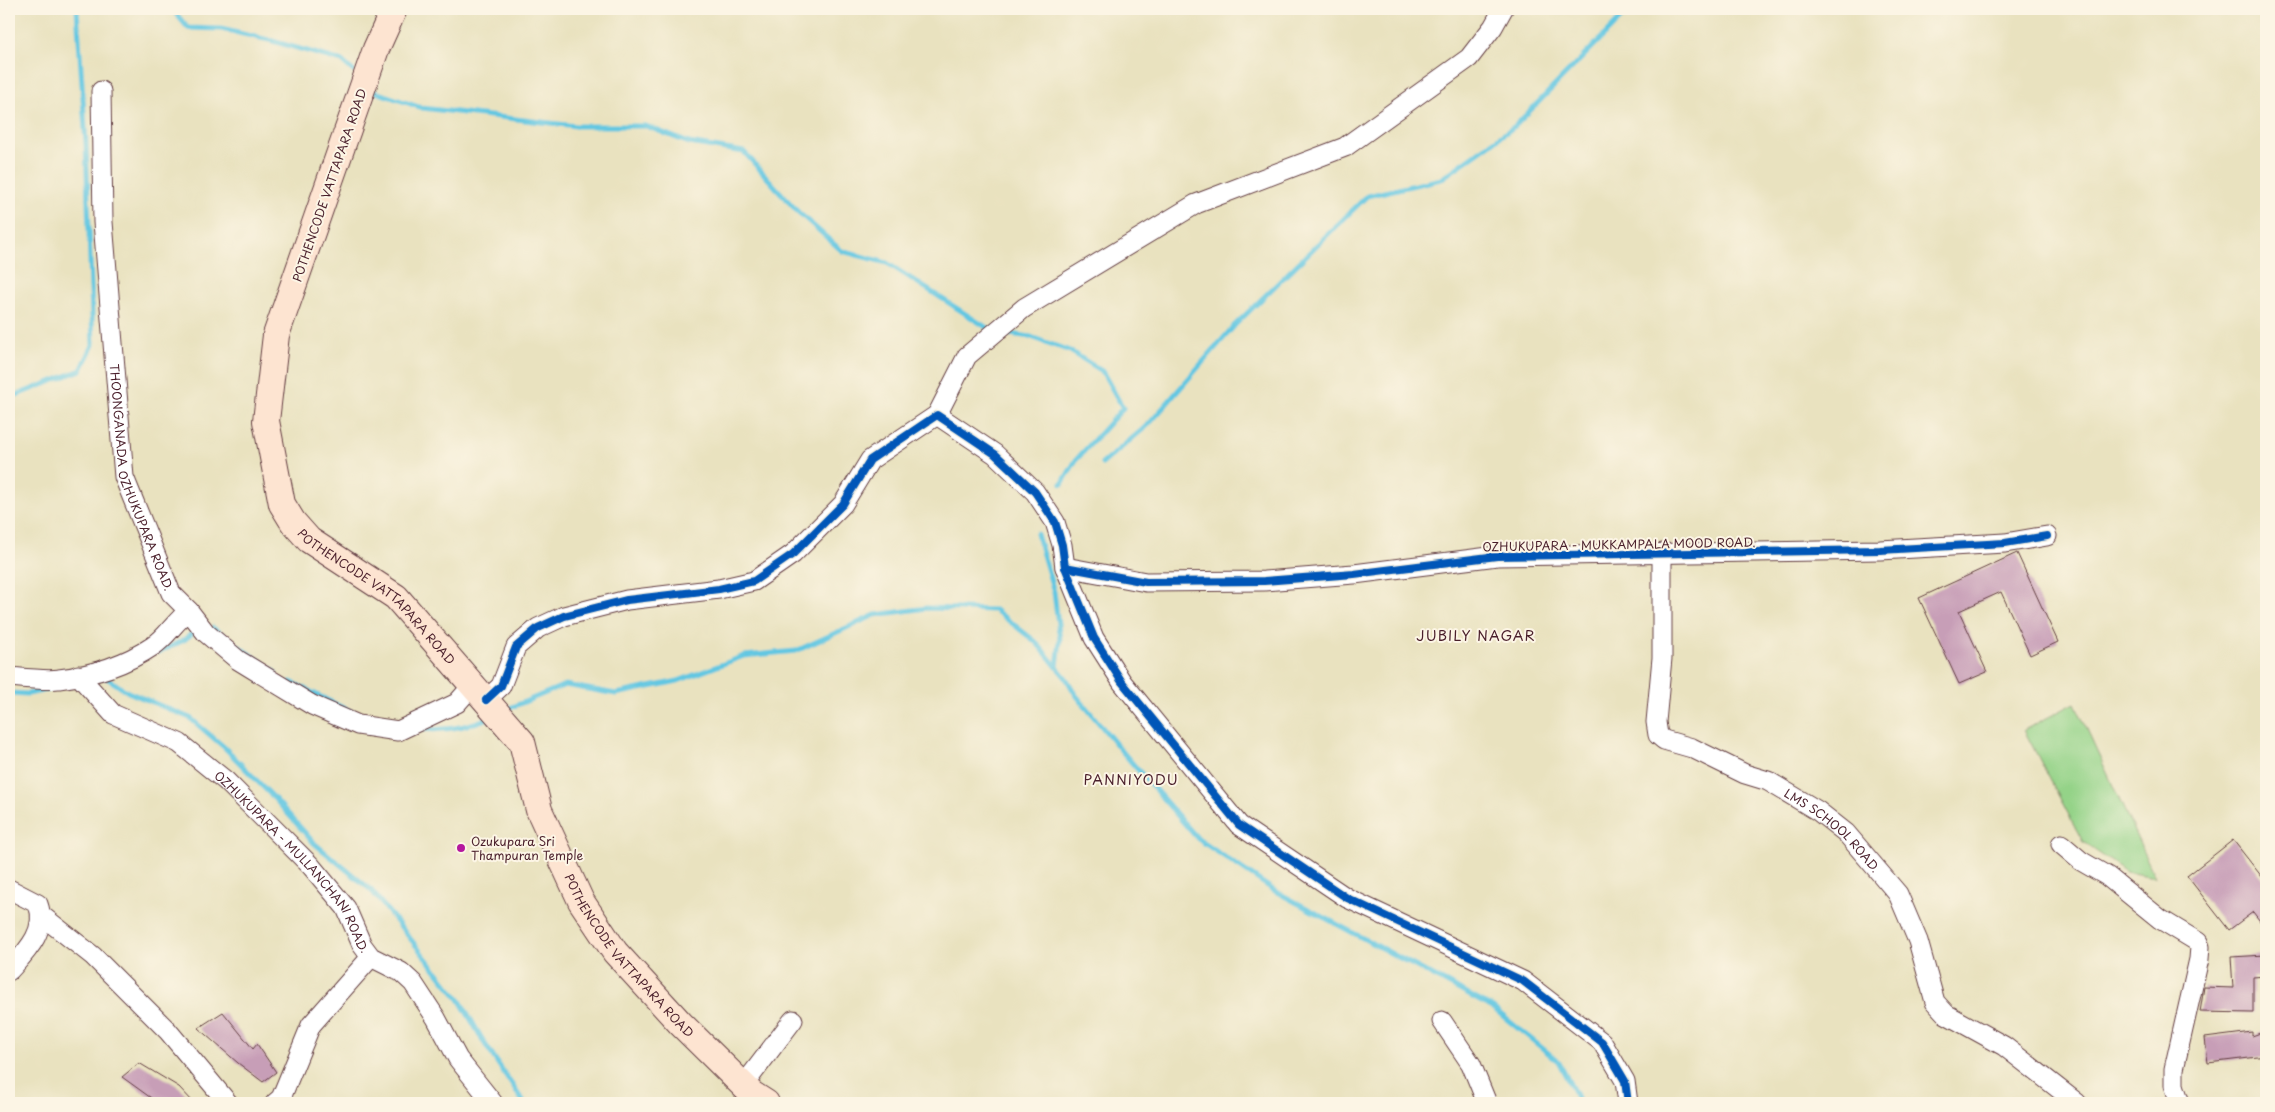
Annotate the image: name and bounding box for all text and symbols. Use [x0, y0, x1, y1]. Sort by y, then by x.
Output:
street label: POTHENCODE VATTAPARA ROAD [287, 86, 371, 284]
street label: THOONGANADA OZHUKUPARA ROAD. [106, 363, 178, 593]
street label: POTHENCODE VATTAPARA ROAD [294, 524, 460, 668]
street label: OZHUKUPARA - MUKKAMPALA MOOD ROAD. [1482, 533, 1756, 555]
district label: JUBILY NAGAR [1416, 625, 1536, 646]
street label: OZHUKUPARA - MULLANCHANI ROAD. [211, 766, 374, 956]
district label: PANNIYODU [1083, 769, 1179, 790]
street label: LMS SCHOOL ROAD. [1781, 784, 1884, 876]
place label: Ozukupara Sri Thampuran Temple [471, 832, 584, 864]
marker: Ozukupara Sri Thampuran Temple [455, 842, 467, 854]
street label: POTHENCODE VATTAPARA ROAD [561, 871, 698, 1041]

